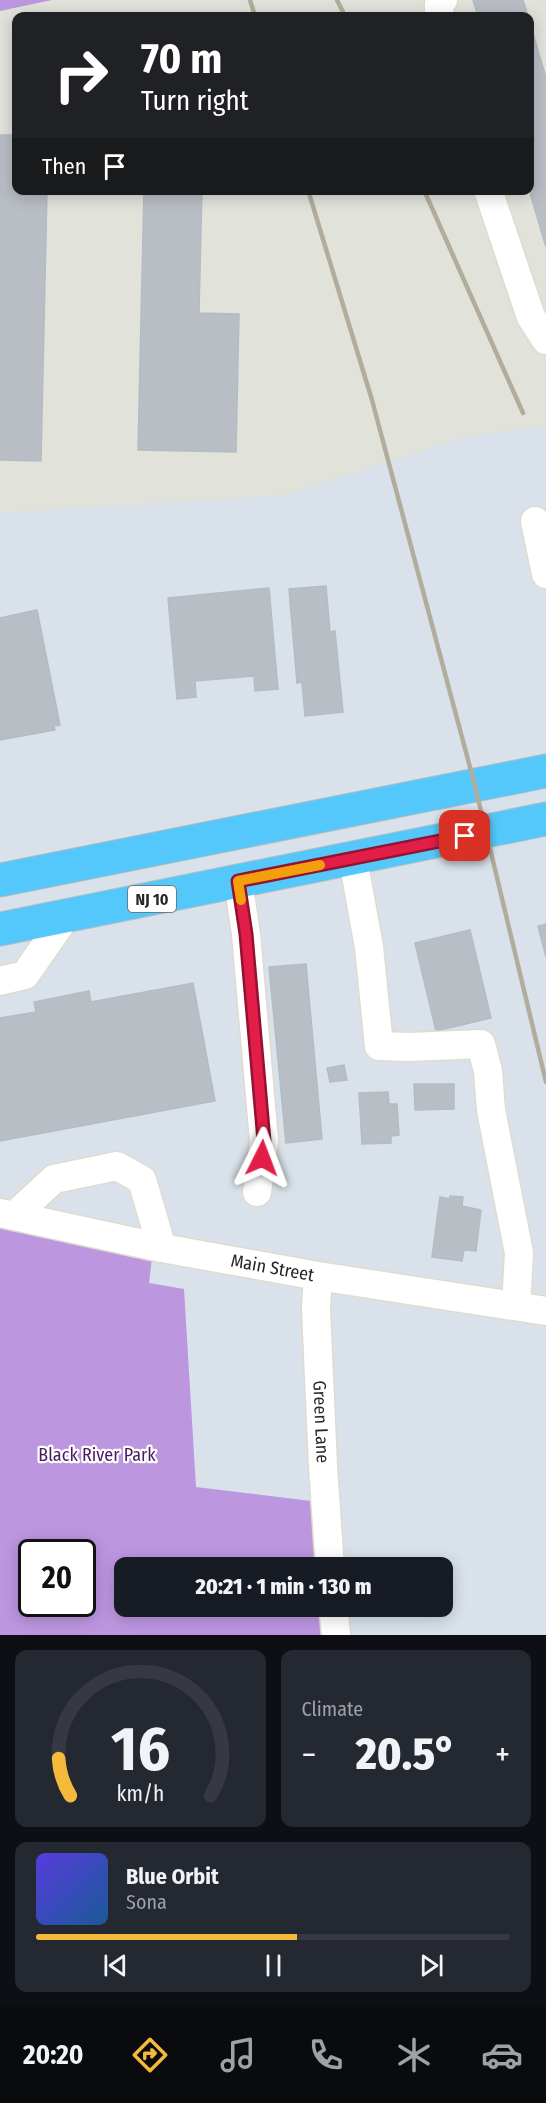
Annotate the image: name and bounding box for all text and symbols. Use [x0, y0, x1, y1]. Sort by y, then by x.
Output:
text: 70 m [141, 34, 222, 84]
icon: right [42, 36, 120, 114]
text: Turn right [141, 85, 249, 117]
icon: arrive [98, 150, 131, 183]
text: Then [42, 153, 86, 180]
pin [439, 810, 490, 861]
icon: arrive [448, 819, 481, 852]
road number: NJ 10 [128, 886, 176, 912]
position arrow [230, 1126, 294, 1190]
street label: Main Street [229, 1250, 316, 1286]
street label: Green Lane [308, 1380, 334, 1464]
park label: Black River Park [38, 1444, 156, 1466]
speed limit sign: 20 [18, 1539, 96, 1617]
text: 20:21 · 1 min · 130 m [195, 1573, 372, 1600]
text: Climate [302, 1697, 363, 1721]
text: 16 [111, 1712, 170, 1787]
text: 20.5° [356, 1727, 456, 1781]
text: − [302, 1735, 316, 1775]
text: + [495, 1735, 510, 1775]
text: km/h [116, 1781, 164, 1807]
text: Blue Orbit [126, 1863, 219, 1890]
text: Sona [126, 1890, 167, 1914]
icon: previous [99, 1949, 132, 1982]
icon: pause [257, 1949, 290, 1982]
icon: next [415, 1949, 448, 1982]
icon: directions [129, 2034, 171, 2076]
icon: music [217, 2034, 259, 2076]
icon: phone [305, 2034, 347, 2076]
icon: climate [393, 2034, 435, 2076]
icon: car [481, 2034, 523, 2076]
text: 20:20 [23, 2039, 84, 2071]

